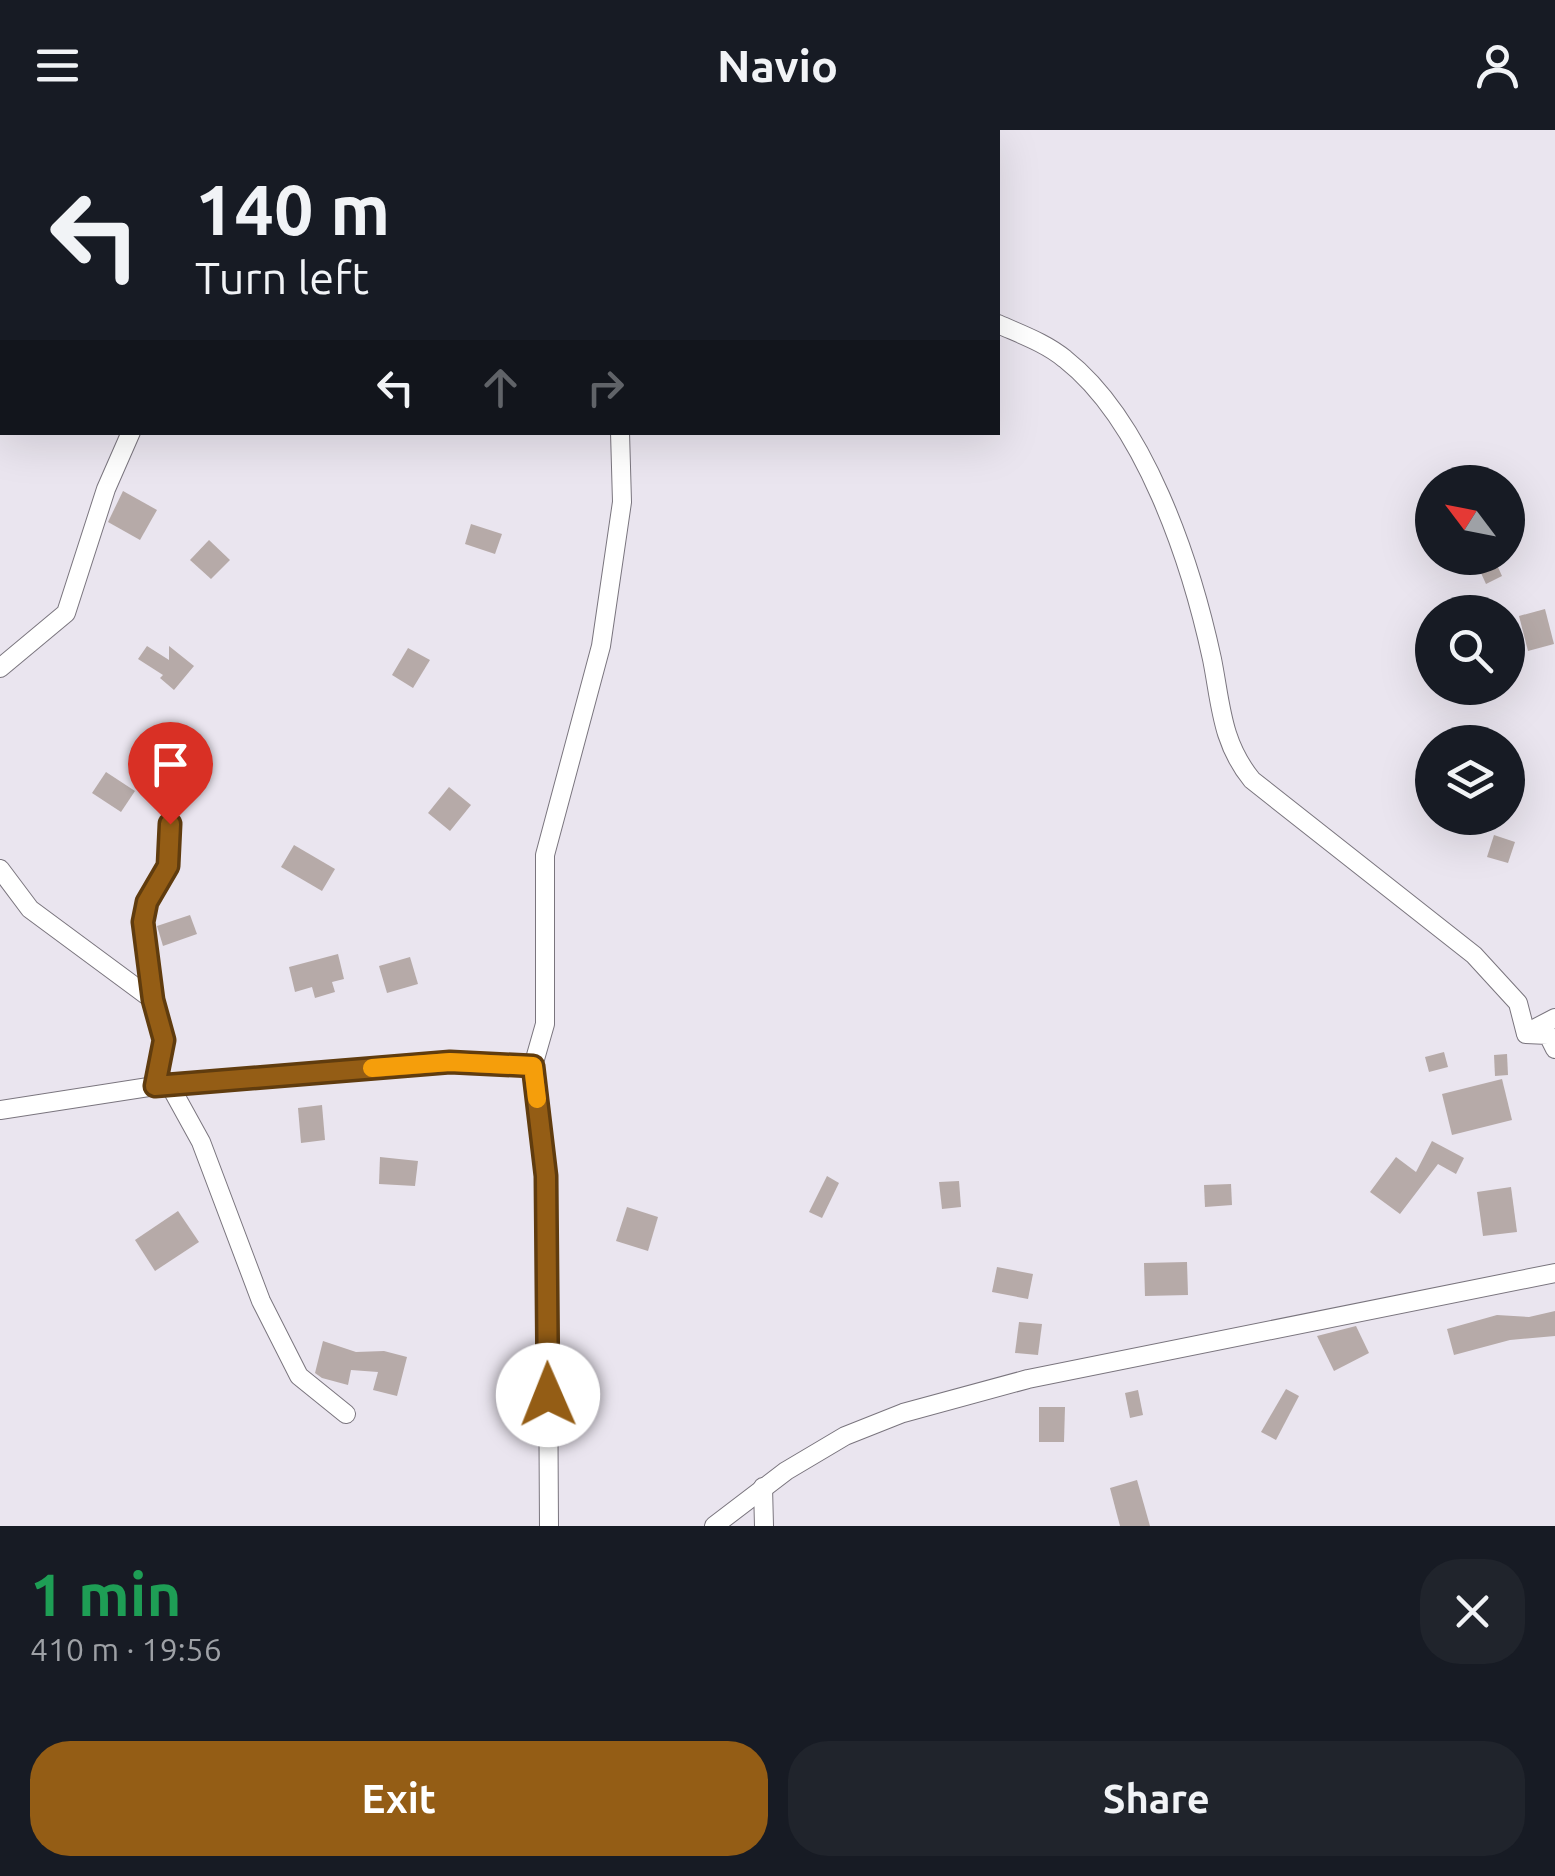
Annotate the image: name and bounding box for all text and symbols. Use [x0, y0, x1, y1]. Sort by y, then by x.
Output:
icon: menu [30, 38, 85, 93]
icon: person [1470, 38, 1525, 93]
text: Navio [717, 40, 838, 91]
icon: left [30, 170, 160, 300]
text: 140 m [195, 170, 390, 248]
text: Turn left [195, 252, 369, 303]
icon: left [368, 360, 423, 415]
icon: ahead [473, 360, 528, 415]
icon: right [578, 360, 633, 415]
north arrow [1415, 465, 1525, 575]
map controls [1415, 465, 1525, 835]
button: search [1415, 595, 1525, 705]
pin [128, 722, 213, 825]
button: layers [1415, 725, 1525, 835]
icon: arrive [143, 737, 198, 792]
position arrow [496, 1343, 600, 1447]
button: close [1420, 1559, 1525, 1664]
text: 1 min [30, 1560, 182, 1627]
text: 410 m · 19:56 [30, 1631, 222, 1667]
button: Exit [30, 1741, 768, 1856]
button: Share [788, 1741, 1525, 1856]

